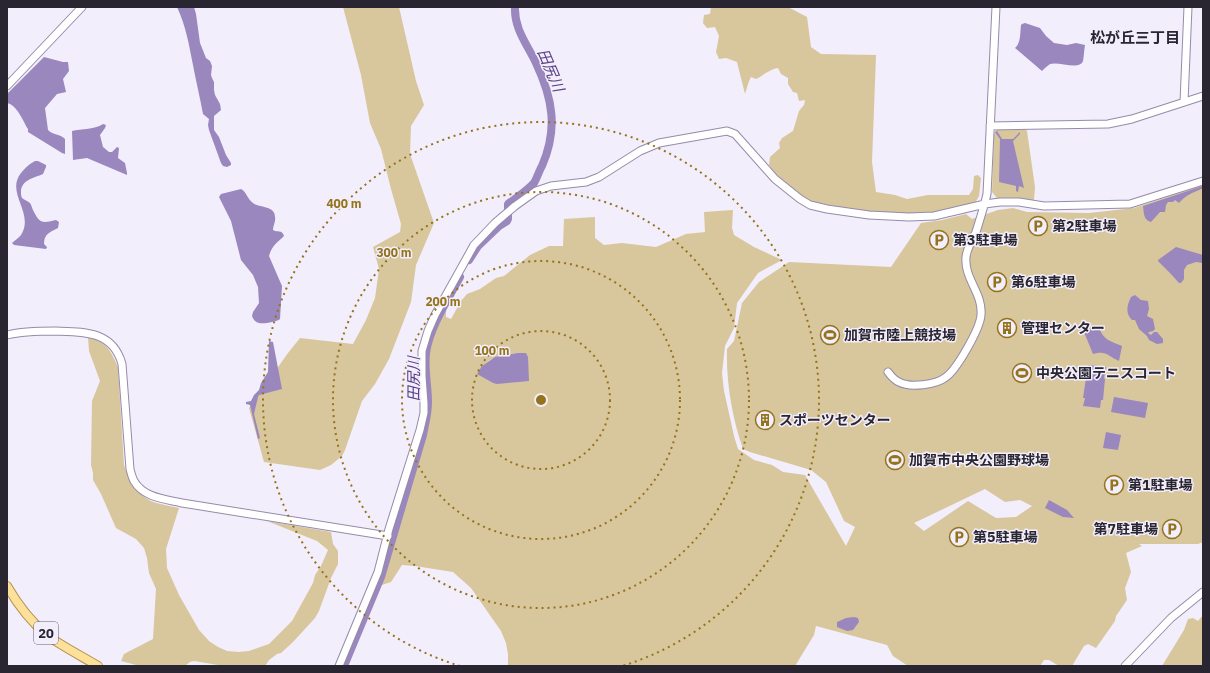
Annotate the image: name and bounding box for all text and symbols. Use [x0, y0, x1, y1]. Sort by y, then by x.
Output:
district label: 松が丘三丁目 [1090, 28, 1180, 47]
water label: 田尻川 [533, 46, 569, 96]
text: 400 m [326, 196, 362, 211]
parking icon: 第2駐車場 [1027, 215, 1049, 237]
place label: 第2駐車場 [1052, 217, 1116, 235]
parking icon: 第3駐車場 [928, 229, 950, 251]
place label: 第3駐車場 [953, 231, 1017, 249]
text: 300 m [376, 245, 412, 260]
parking icon: 第6駐車場 [986, 271, 1008, 293]
place label: 第6駐車場 [1011, 273, 1075, 291]
text: 200 m [425, 294, 461, 309]
building icon: 管理センター [996, 317, 1018, 339]
place label: 管理センター [1021, 319, 1105, 337]
sports icon: 加賀市陸上競技場 [819, 324, 841, 346]
place label: 加賀市陸上競技場 [844, 326, 956, 344]
text: 100 m [474, 343, 510, 358]
water label: 田尻川 [404, 355, 423, 402]
sports icon: 中央公園テニスコート [1011, 362, 1033, 384]
place label: 中央公園テニスコート [1036, 364, 1176, 382]
centre of rings [534, 393, 548, 407]
building icon: スポーツセンター [754, 409, 776, 431]
place label: スポーツセンター [779, 411, 891, 429]
sports icon: 加賀市中央公園野球場 [884, 449, 906, 471]
place label: 加賀市中央公園野球場 [909, 451, 1049, 469]
parking icon: 第1駐車場 [1103, 474, 1125, 496]
place label: 第1駐車場 [1128, 476, 1192, 494]
parking icon: 第7駐車場 [1161, 518, 1183, 540]
place label: 第7駐車場 [1094, 520, 1158, 538]
parking icon: 第5駐車場 [948, 526, 970, 548]
place label: 第5駐車場 [973, 528, 1037, 546]
road number: 20 [34, 622, 58, 644]

